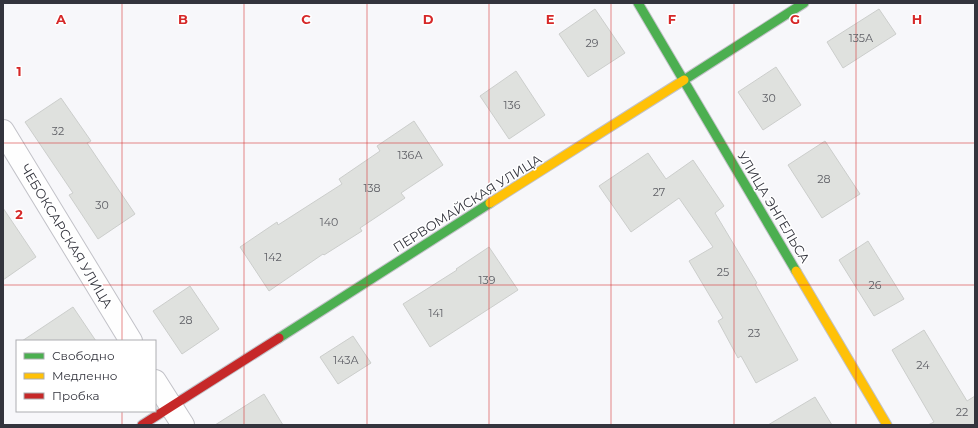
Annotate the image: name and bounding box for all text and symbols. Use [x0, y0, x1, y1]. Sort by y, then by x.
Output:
text: A [55, 11, 67, 27]
text: B [178, 11, 188, 27]
text: C [301, 11, 311, 27]
text: D [423, 11, 434, 27]
text: E [546, 11, 555, 27]
text: F [668, 11, 676, 27]
text: G [790, 11, 800, 27]
text: H [912, 11, 922, 27]
house number: 135А [849, 31, 874, 45]
house number: 29 [586, 36, 599, 50]
text: 1 [16, 63, 22, 79]
house number: 30 [762, 91, 776, 105]
house number: 136 [504, 98, 521, 112]
house number: 32 [52, 124, 64, 138]
house number: 136А [397, 148, 423, 162]
street label: УЛИЦА ЭНГЕЛЬСА [734, 148, 814, 266]
street label: ПЕРВОМАЙСКАЯ УЛИЦА [390, 150, 545, 255]
street label: ЧЕБОКСАРСКАЯ УЛИЦА [18, 161, 117, 311]
house number: 28 [817, 172, 831, 186]
house number: 138 [363, 181, 381, 195]
house number: 27 [653, 185, 665, 199]
house number: 30 [95, 198, 109, 212]
text: 2 [15, 206, 23, 222]
house number: 140 [320, 215, 338, 229]
house number: 142 [264, 250, 282, 264]
house number: 25 [717, 265, 729, 279]
house number: 139 [479, 273, 496, 287]
house number: 26 [869, 278, 882, 292]
house number: 141 [429, 306, 443, 320]
house number: 28 [179, 313, 193, 327]
house number: 23 [748, 326, 760, 340]
legend [16, 340, 156, 412]
text: Свободно [52, 348, 115, 363]
house number: 143А [333, 353, 360, 367]
house number: 24 [916, 358, 930, 372]
text: Медленно [52, 368, 118, 383]
text: Пробка [52, 388, 100, 403]
house number: 22 [956, 405, 968, 419]

